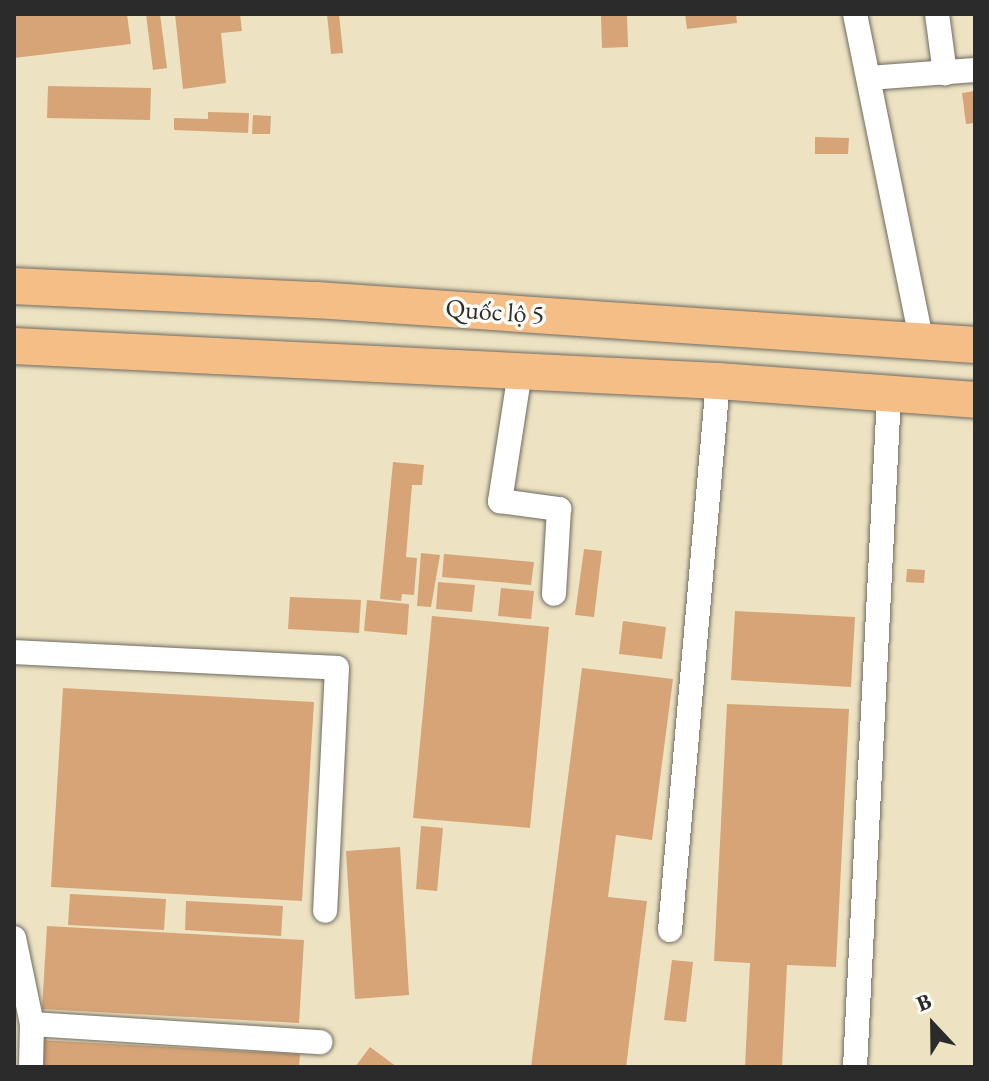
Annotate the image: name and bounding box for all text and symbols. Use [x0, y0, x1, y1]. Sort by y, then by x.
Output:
street label: Quốc lộ 5 [445, 293, 545, 331]
north arrow [893, 985, 973, 1065]
text: B [912, 986, 936, 1018]

